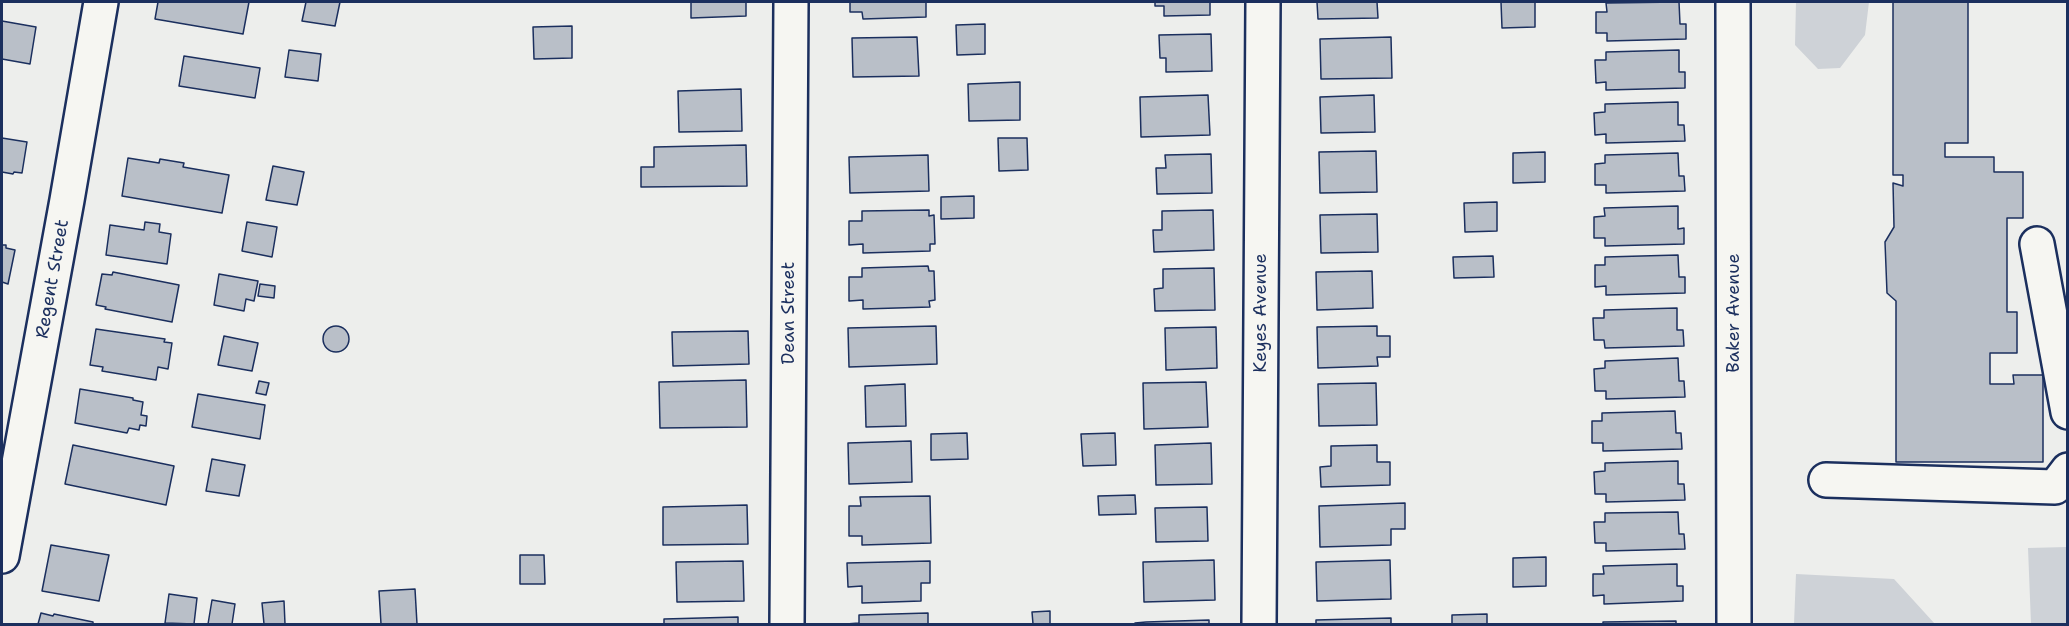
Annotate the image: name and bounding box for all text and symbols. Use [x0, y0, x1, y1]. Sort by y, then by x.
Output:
street label: Regent Street [32, 218, 74, 340]
street label: Keyes Avenue [1250, 253, 1272, 373]
street label: Baker Avenue [1723, 253, 1745, 373]
street label: Dean Street [778, 262, 800, 364]

